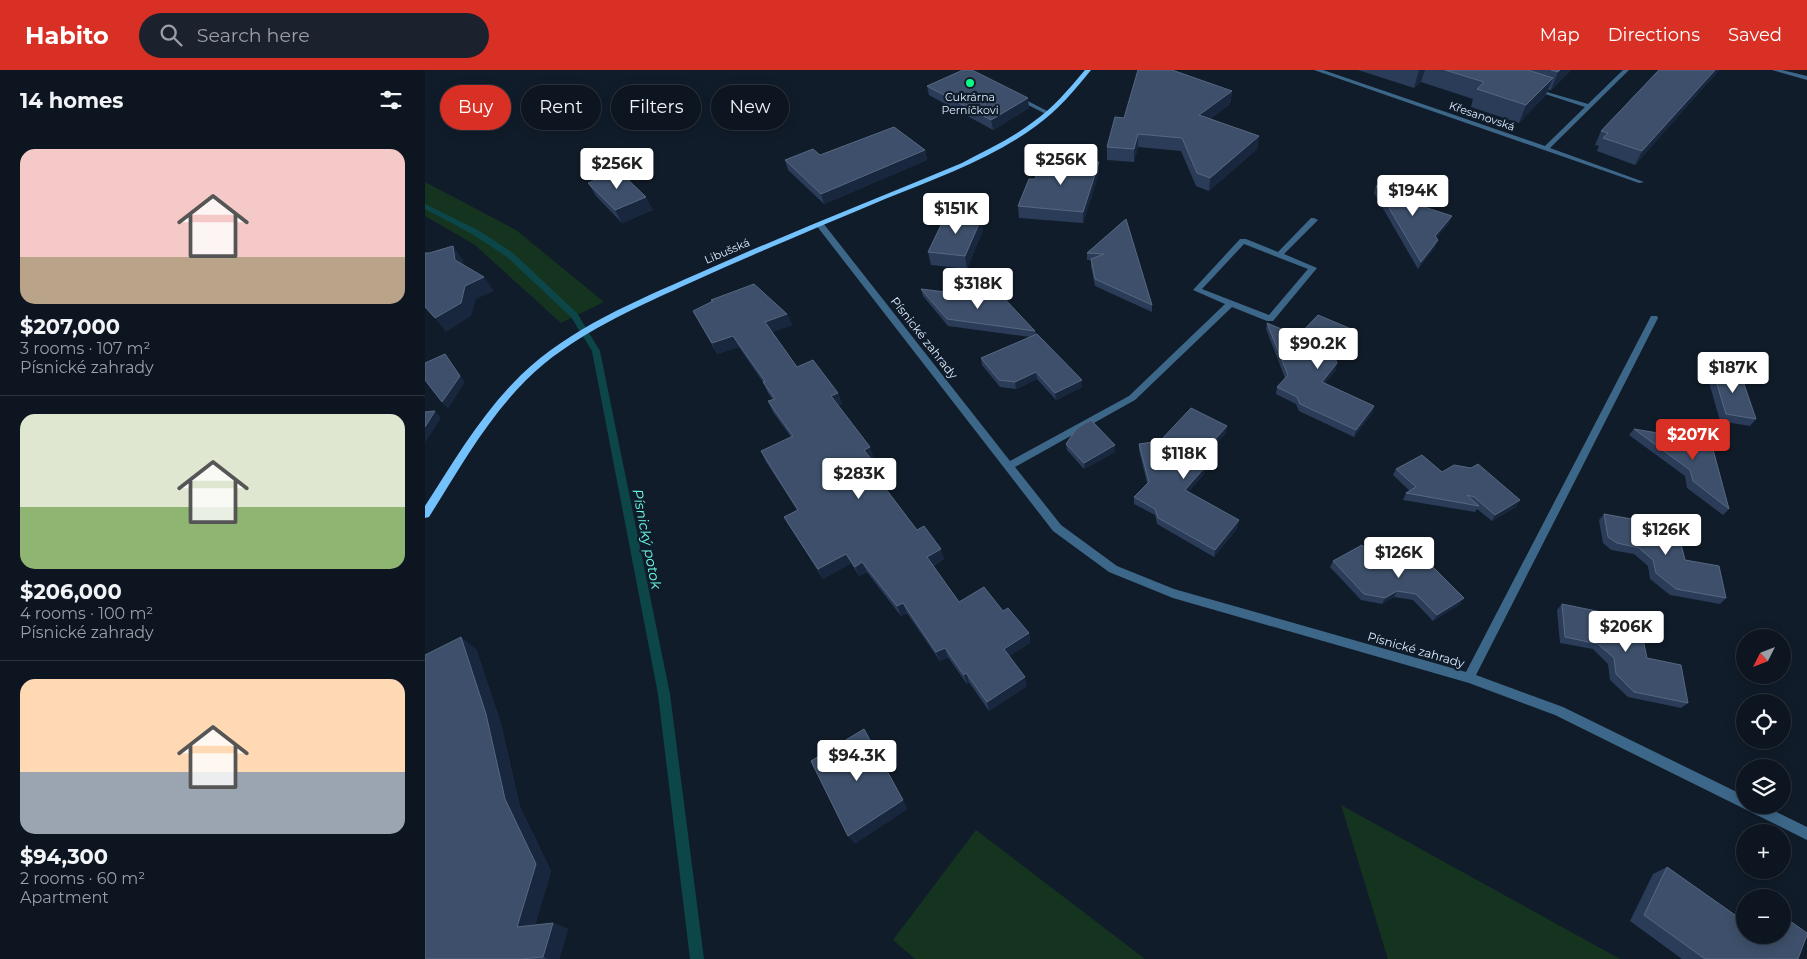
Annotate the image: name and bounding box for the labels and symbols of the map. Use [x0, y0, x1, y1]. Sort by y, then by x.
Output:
marker: Cukrárna Perníčkovi [964, 77, 976, 89]
place label: Cukrárna Perníčkovi [941, 90, 999, 117]
street label: Křesanovská [1447, 98, 1517, 134]
pin: $256K [1026, 144, 1096, 186]
pin: $256K [582, 148, 652, 190]
pin: $194K [1378, 174, 1448, 217]
pin: $151K [921, 192, 991, 235]
street label: Libušská [702, 235, 752, 267]
pin: $318K [943, 268, 1013, 310]
street label: Písnické zahrady [888, 294, 961, 382]
pin: $90.2K [1277, 328, 1359, 370]
pin: $187K [1698, 352, 1768, 394]
pin: $207K [1658, 418, 1728, 461]
pin: $118K [1149, 438, 1219, 480]
pin: $283K [824, 458, 894, 500]
water label: Písnický potok [628, 487, 666, 591]
pin: $126K [1631, 514, 1701, 556]
pin: $126K [1364, 536, 1434, 579]
pin: $206K [1591, 610, 1661, 653]
street label: Písnické zahrady [1366, 628, 1467, 671]
north arrow [1736, 629, 1791, 684]
pin: $94.3K [816, 740, 898, 782]

